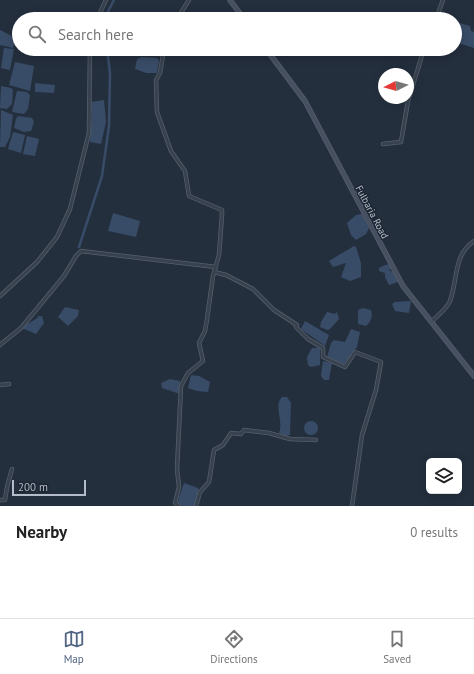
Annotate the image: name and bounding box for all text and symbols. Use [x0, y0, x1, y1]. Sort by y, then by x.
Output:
search box [12, 12, 462, 56]
icon: search [26, 23, 48, 45]
text: Search here [58, 25, 134, 44]
north arrow [378, 68, 414, 104]
street label: Fulbaria Road [352, 183, 392, 241]
map controls [426, 458, 462, 494]
button: layers [426, 458, 462, 494]
scale bar [12, 478, 86, 497]
text: 200 m [18, 480, 48, 494]
text: Nearby [16, 521, 67, 543]
text: 0 results [410, 524, 458, 541]
tab: Map [63, 628, 85, 666]
tab: Directions [210, 628, 258, 666]
tab: Saved [383, 628, 411, 666]

